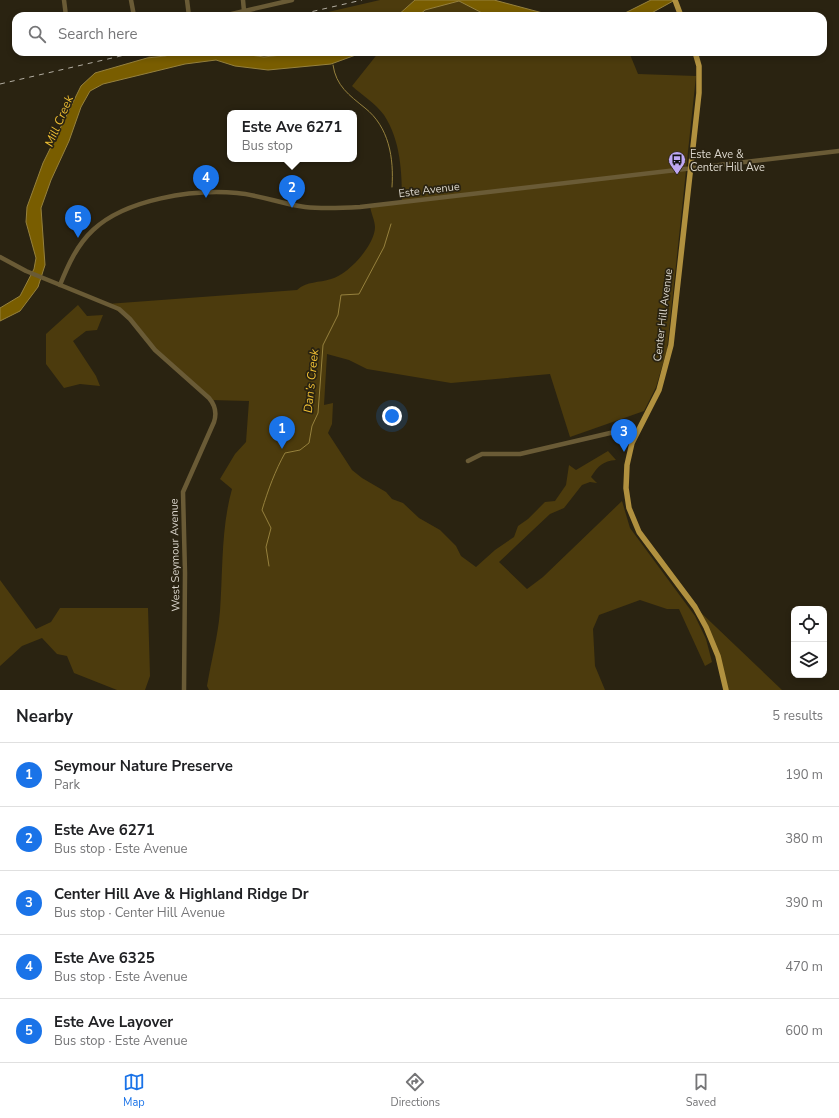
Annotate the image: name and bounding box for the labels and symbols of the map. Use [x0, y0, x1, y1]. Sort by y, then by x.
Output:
water label: Mill Creek [41, 92, 77, 149]
place label: Este Ave & Center Hill Ave [690, 147, 765, 175]
bus stop icon: Este Ave & Center Hill Ave [667, 150, 687, 175]
pin: 4 [193, 165, 219, 198]
pin: 2 [279, 175, 305, 208]
street label: Este Avenue [398, 179, 461, 201]
pin: 5 [65, 205, 91, 238]
street label: Center Hill Avenue [650, 268, 676, 362]
water label: Dan’s Creek [300, 347, 322, 414]
your location [382, 406, 402, 426]
pin: 1 [269, 416, 295, 449]
pin: 3 [611, 419, 637, 452]
street label: West Seymour Avenue [167, 498, 183, 612]

